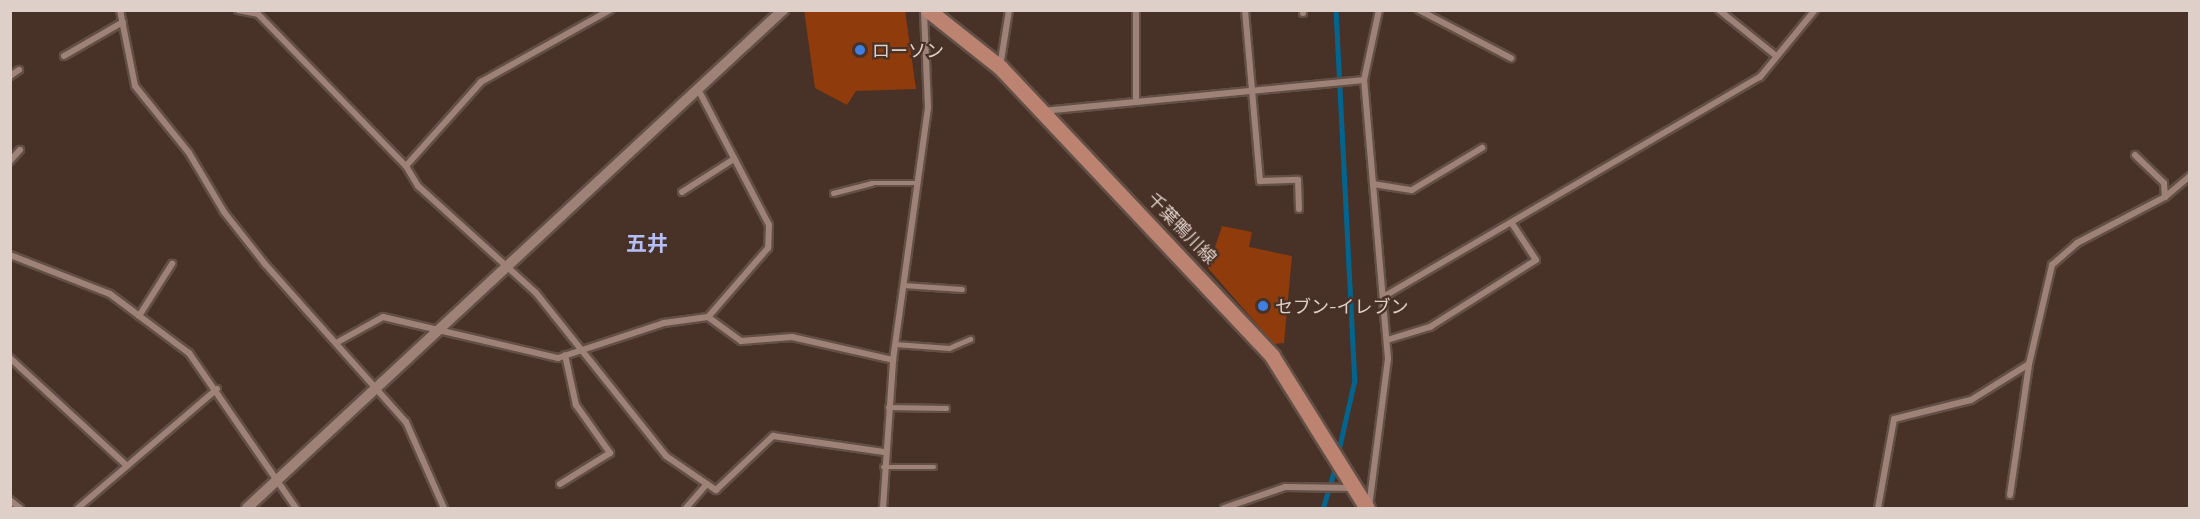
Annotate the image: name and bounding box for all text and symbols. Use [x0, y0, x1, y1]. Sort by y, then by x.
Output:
place label: ローソン [872, 39, 944, 61]
marker: ローソン [853, 43, 867, 57]
street label: 千葉鴨川線 [1143, 188, 1221, 268]
district label: 五井 [626, 230, 668, 256]
place label: セブン-イレブン [1275, 295, 1409, 317]
marker: セブン-イレブン [1256, 299, 1270, 313]

